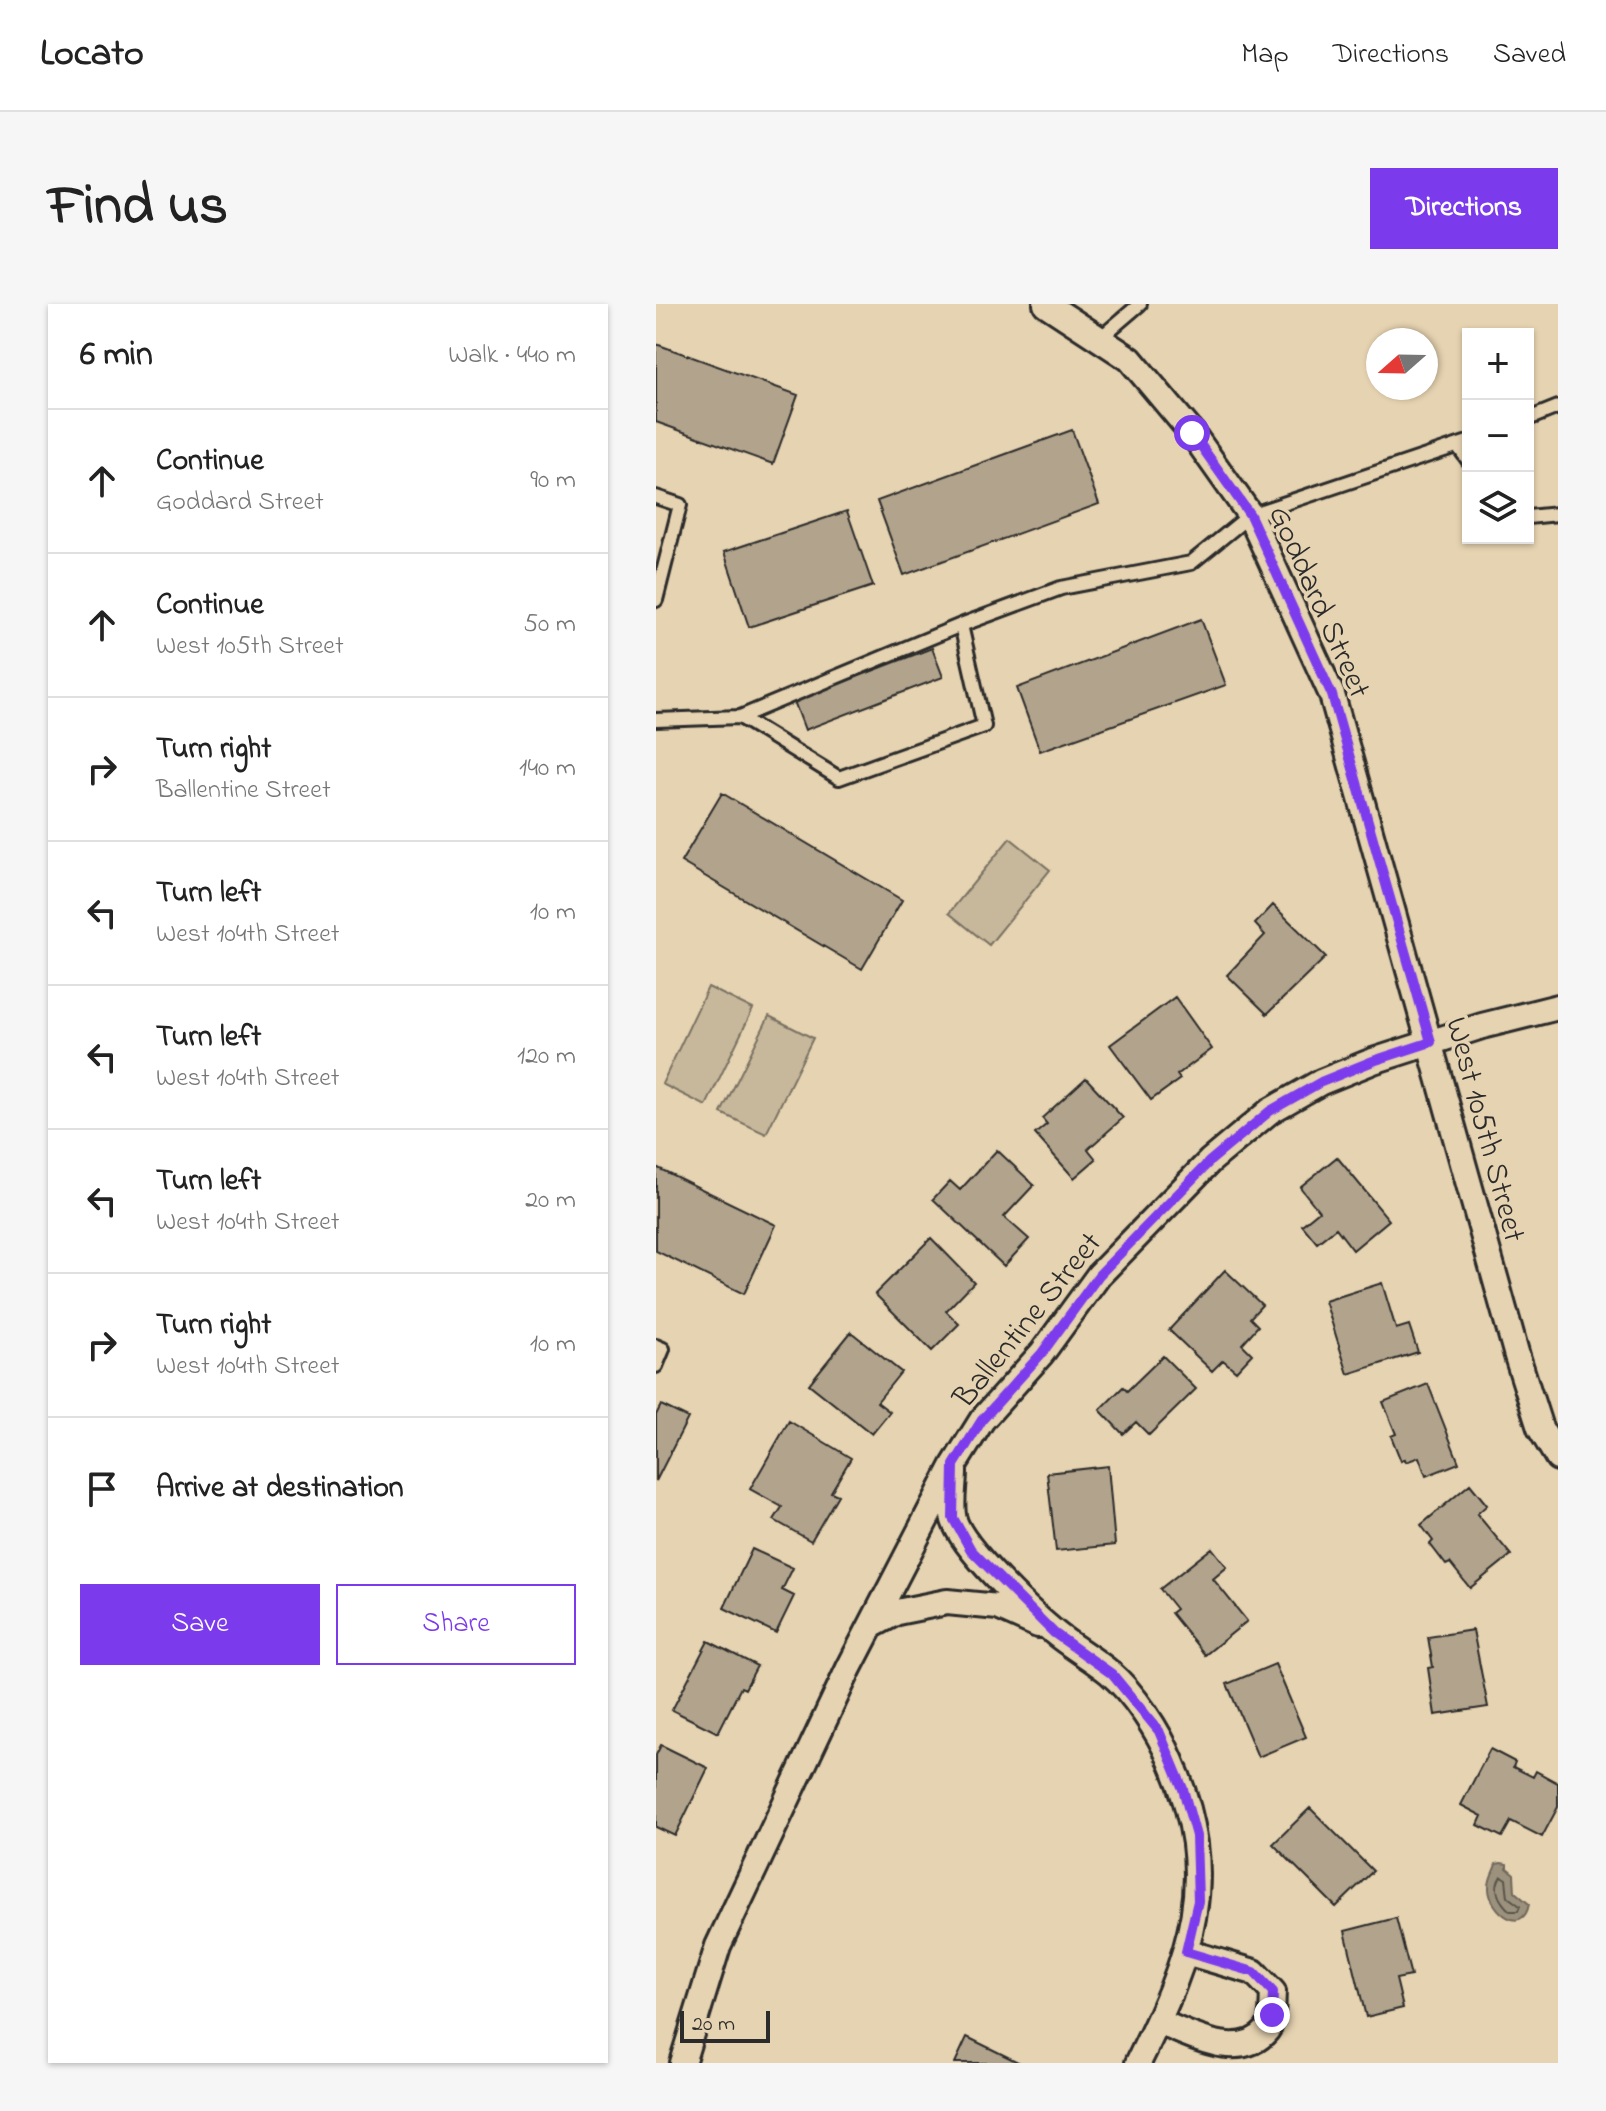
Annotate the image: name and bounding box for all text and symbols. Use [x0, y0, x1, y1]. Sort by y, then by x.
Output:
text: Locato [40, 27, 144, 83]
text: Map [1241, 35, 1289, 76]
text: Directions [1333, 35, 1449, 76]
text: Saved [1493, 35, 1566, 76]
text: Find us [48, 168, 228, 249]
button: Directions [1370, 168, 1558, 249]
north arrow [1366, 328, 1438, 400]
map controls [1462, 328, 1534, 544]
button: + [1462, 328, 1534, 400]
text: 6 min [80, 331, 153, 381]
text: Walk · 440 m [448, 337, 576, 375]
button: − [1462, 400, 1534, 472]
route start [1174, 415, 1210, 451]
text: Continue [156, 440, 264, 484]
icon: ahead [80, 459, 124, 503]
text: 90 m [530, 462, 576, 500]
button: layers [1462, 472, 1534, 544]
text: Goddard Street [156, 484, 324, 522]
street label: Goddard Street [1254, 499, 1381, 707]
text: Continue [156, 584, 264, 628]
icon: ahead [80, 603, 124, 647]
text: 50 m [523, 606, 576, 644]
text: West 105th Street [156, 628, 344, 666]
text: Turn right [156, 728, 271, 772]
icon: right [80, 747, 124, 791]
text: 140 m [519, 750, 576, 788]
text: Ballentine Street [156, 772, 331, 810]
text: Turn left [156, 872, 261, 916]
icon: left [80, 891, 124, 935]
text: 10 m [530, 894, 576, 932]
text: West 104th Street [156, 916, 340, 954]
street label: West 105th Street [1431, 1012, 1536, 1248]
text: Turn left [156, 1016, 261, 1060]
icon: left [80, 1035, 124, 1079]
text: 120 m [517, 1038, 576, 1076]
text: West 104th Street [156, 1060, 340, 1098]
text: Turn left [156, 1160, 261, 1204]
icon: left [80, 1179, 124, 1223]
text: 20 m [525, 1182, 576, 1220]
text: West 104th Street [156, 1204, 340, 1242]
street label: Ballentine Street [942, 1223, 1115, 1420]
text: Turn right [156, 1304, 271, 1348]
icon: right [80, 1323, 124, 1367]
text: 10 m [530, 1326, 576, 1364]
text: West 104th Street [156, 1348, 340, 1386]
icon: arrive [80, 1467, 124, 1511]
text: Arrive at destination [156, 1467, 404, 1511]
button: Save [80, 1584, 320, 1665]
button: Share [336, 1584, 576, 1665]
route end [1254, 1997, 1290, 2033]
scale bar [680, 2007, 770, 2043]
text: 20 m [692, 2009, 735, 2041]

